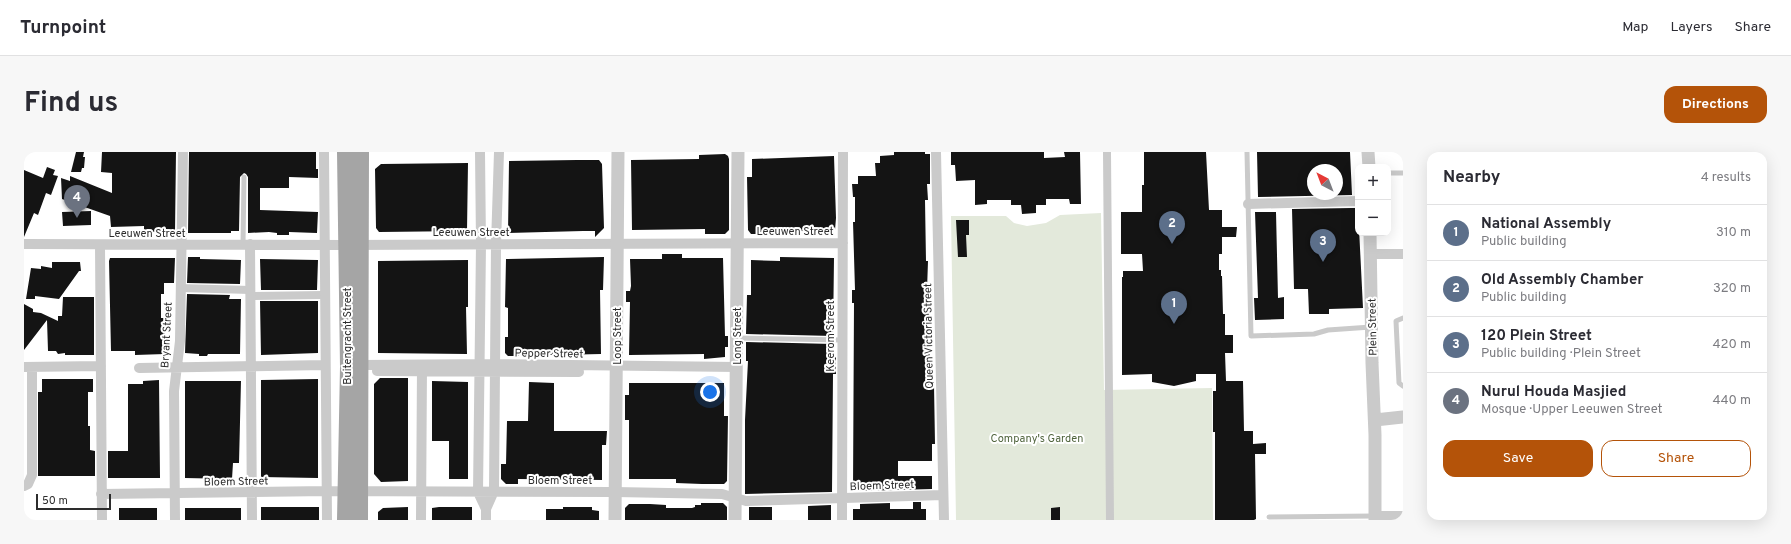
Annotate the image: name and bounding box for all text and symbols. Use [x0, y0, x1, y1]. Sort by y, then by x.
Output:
text: Turnpoint [20, 16, 106, 40]
text: Map [1622, 19, 1648, 36]
text: Layers [1670, 19, 1712, 36]
text: Share [1734, 19, 1771, 36]
text: Find us [24, 86, 118, 122]
button: Directions [1664, 86, 1767, 123]
north arrow [1307, 164, 1343, 200]
map controls [1355, 164, 1391, 236]
button: + [1355, 164, 1391, 200]
text: Nearby [1443, 167, 1500, 189]
text: 4 results [1701, 170, 1751, 186]
pin: 4 [64, 185, 90, 218]
button: − [1355, 200, 1391, 236]
pin: 2 [1159, 211, 1185, 244]
text: National Assembly [1481, 215, 1611, 234]
street label: Leeuwen Street [756, 225, 834, 239]
text: 1 [1453, 225, 1459, 241]
text: 310 m [1716, 225, 1751, 241]
street label: Leeuwen Street [432, 226, 510, 240]
street label: Leeuwen Street [108, 227, 186, 241]
pin: 3 [1310, 229, 1336, 262]
text: Public building [1481, 234, 1567, 250]
text: Old Assembly Chamber [1481, 271, 1644, 290]
text: 2 [1452, 281, 1460, 297]
text: 320 m [1713, 281, 1751, 297]
street label: Queen Victoria Street [921, 283, 937, 389]
street label: Buitengracht Street [341, 287, 355, 385]
text: Public building [1481, 290, 1567, 306]
pin: 1 [1161, 291, 1187, 324]
street label: Plein Street [1365, 298, 1381, 356]
street label: Keerom Street [824, 300, 838, 372]
street label: Bryant Street [158, 302, 176, 368]
street label: Loop Street [611, 307, 625, 365]
street label: Long Street [731, 307, 745, 365]
text: 120 Plein Street [1481, 327, 1592, 346]
text: 3 [1452, 337, 1460, 353]
text: 420 m [1713, 337, 1751, 353]
street label: Pepper Street [515, 346, 583, 362]
text: Public building · Plein Street [1481, 346, 1641, 362]
your location [700, 382, 720, 402]
text: Nurul Houda Masjied [1481, 383, 1626, 402]
text: 4 [1452, 393, 1460, 409]
text: 440 m [1712, 393, 1751, 409]
text: Mosque · Upper Leeuwen Street [1481, 402, 1663, 418]
park label: Company's Garden [990, 432, 1084, 446]
button: Save [1443, 440, 1593, 477]
button: Share [1601, 440, 1751, 477]
street label: Bloem Street [204, 474, 268, 490]
street label: Bloem Street [528, 474, 592, 488]
street label: Bloem Street [849, 478, 915, 494]
scale bar [36, 492, 111, 511]
text: 50 m [42, 494, 68, 508]

